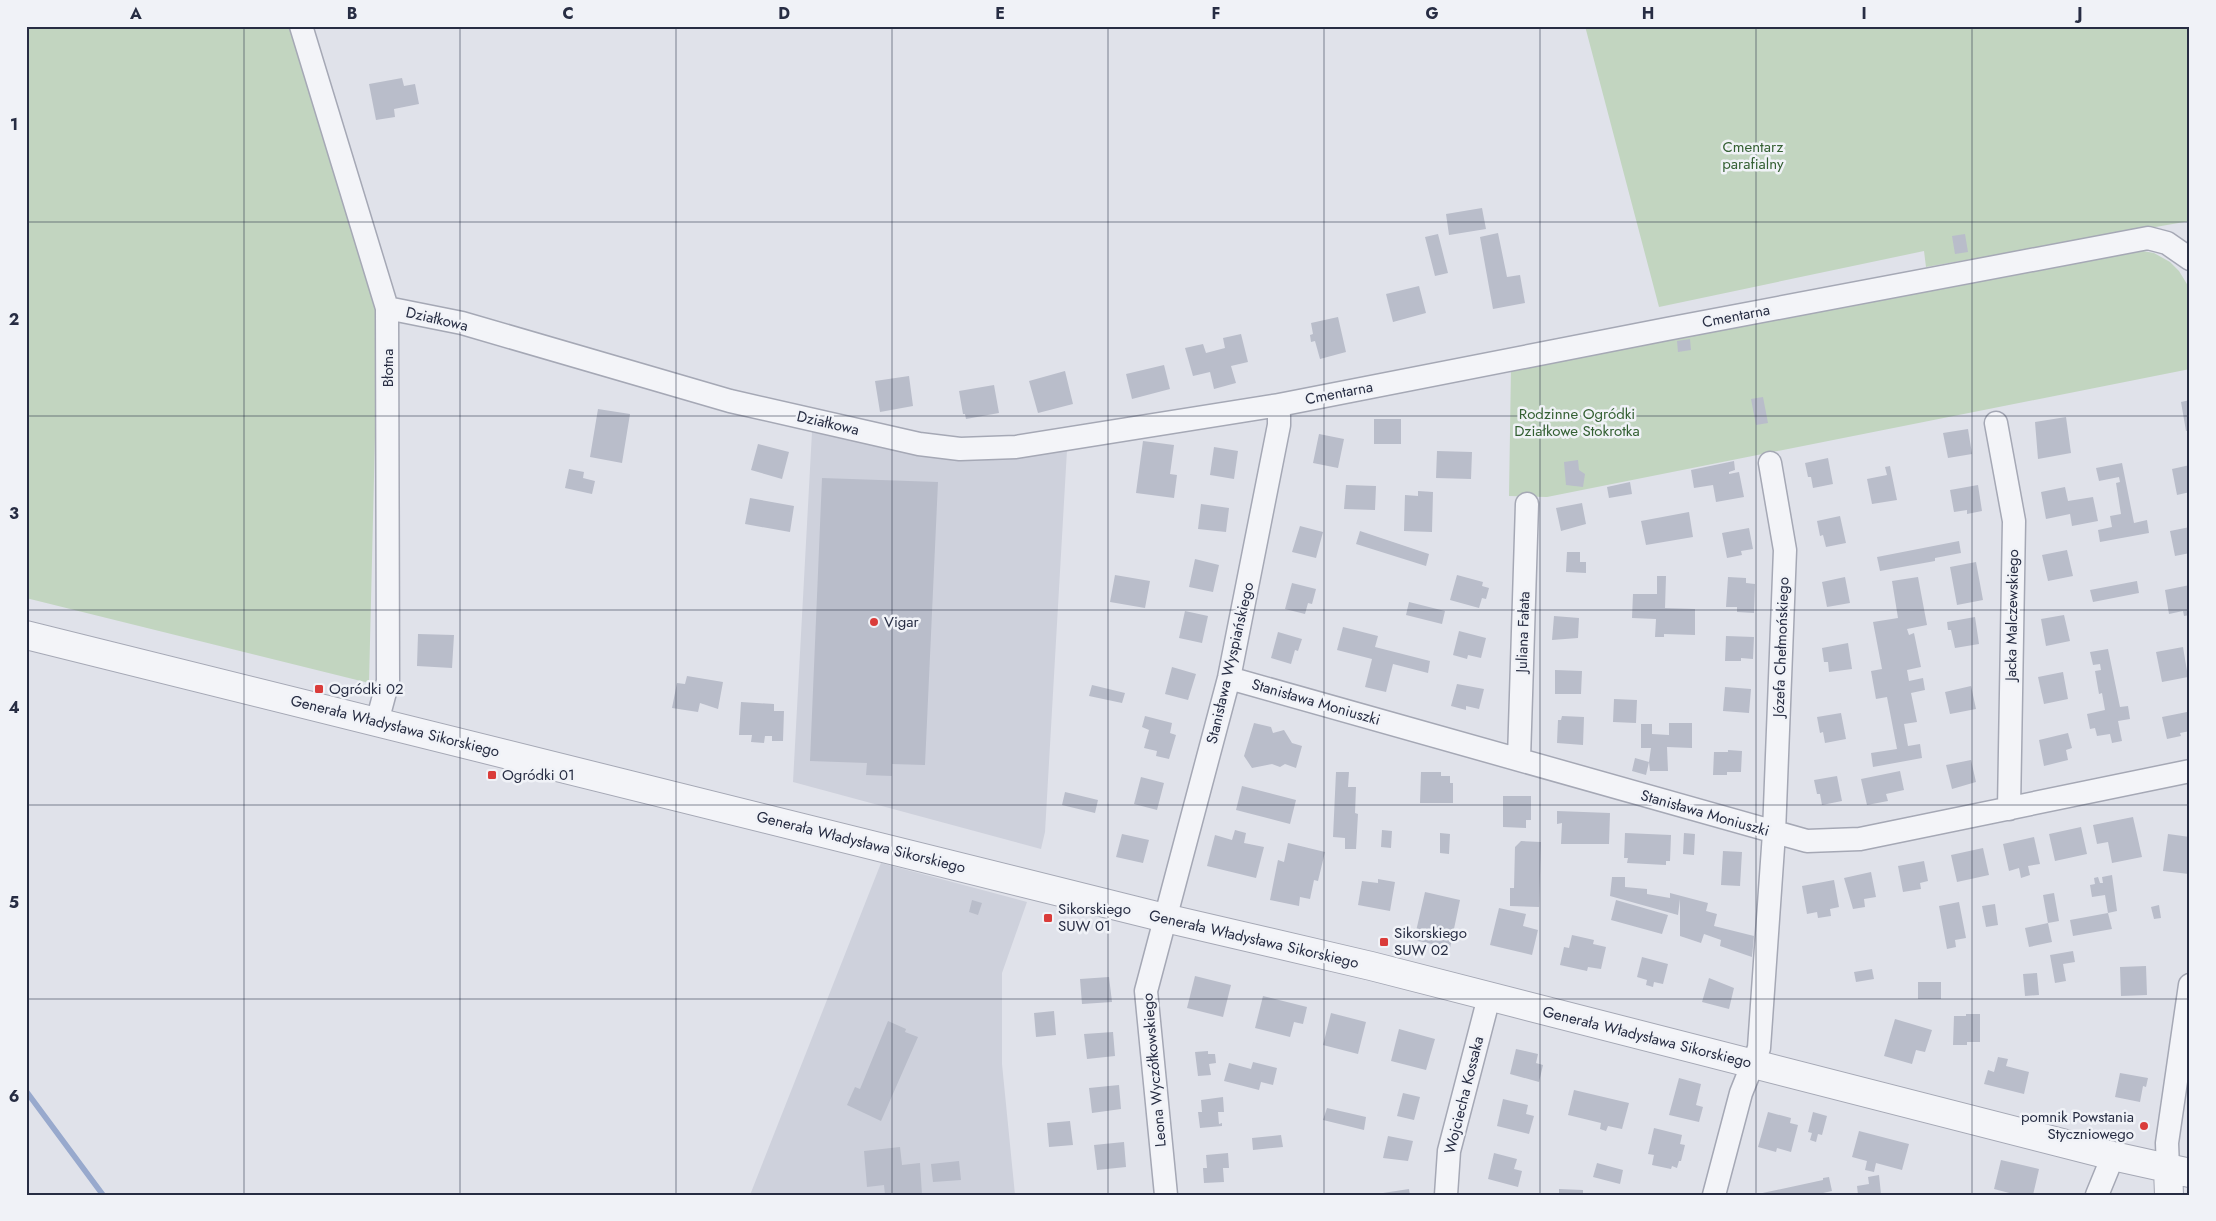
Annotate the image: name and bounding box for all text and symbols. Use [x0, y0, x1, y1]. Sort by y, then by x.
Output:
text: A [129, 2, 142, 25]
text: B [347, 2, 357, 25]
text: C [562, 2, 574, 25]
text: D [778, 2, 790, 25]
text: E [995, 2, 1005, 25]
text: F [1212, 2, 1220, 25]
text: G [1425, 2, 1439, 25]
text: H [1642, 2, 1654, 25]
text: I [1861, 2, 1867, 25]
text: J [2074, 2, 2083, 25]
text: 1 [10, 113, 18, 136]
park label: Cmentarz parafialny [1722, 136, 1784, 175]
street label: Cmentarna [1700, 299, 1772, 333]
street label: Działkowa [404, 301, 470, 337]
text: 2 [9, 308, 19, 331]
street label: Błotna [377, 349, 399, 387]
street label: Cmentarna [1303, 376, 1375, 410]
park label: Rodzinne Ogródki Działkowe Stokrotka [1514, 403, 1640, 442]
street label: Działkowa [795, 405, 861, 441]
text: 3 [9, 502, 19, 525]
street label: Jacka Malczewskiego [2000, 549, 2024, 683]
street label: Józefa Chełmońskiego [1767, 577, 1794, 719]
street label: Stanisława Wyspiańskiego [1201, 580, 1259, 746]
street label: Juliana Fałata [1511, 591, 1535, 675]
place label: Vigar [884, 611, 920, 633]
marker: Vigar [868, 616, 880, 628]
street label: Stanisława Moniuszki [1249, 673, 1383, 731]
place label: Ogródki 02 [329, 678, 404, 700]
marker: Ogródki 02 [313, 683, 325, 695]
street label: Generała Władysława Sikorskiego [288, 689, 502, 763]
text: 4 [8, 696, 20, 719]
place label: Ogródki 01 [502, 764, 575, 786]
marker: Ogródki 01 [486, 769, 498, 781]
street label: Stanisława Moniuszki [1638, 784, 1772, 842]
street label: Generała Władysława Sikorskiego [754, 805, 968, 879]
text: 5 [9, 891, 19, 914]
place label: Sikorskiego SUW 01 [1058, 898, 1131, 937]
street label: Generała Władysława Sikorskiego [1147, 904, 1361, 974]
marker: Sikorskiego SUW 01 [1042, 912, 1054, 924]
place label: Sikorskiego SUW 02 [1394, 922, 1467, 961]
marker: Sikorskiego SUW 02 [1378, 936, 1390, 948]
street label: Leona Wyczółkowskiego [1136, 992, 1172, 1148]
street label: Generała Władysława Sikorskiego [1540, 1000, 1754, 1074]
street label: Wojciecha Kossaka [1439, 1034, 1489, 1156]
text: 6 [9, 1085, 19, 1108]
place label: pomnik Powstania Styczniowego [2021, 1106, 2134, 1145]
marker: pomnik Powstania Styczniowego [2138, 1120, 2150, 1132]

